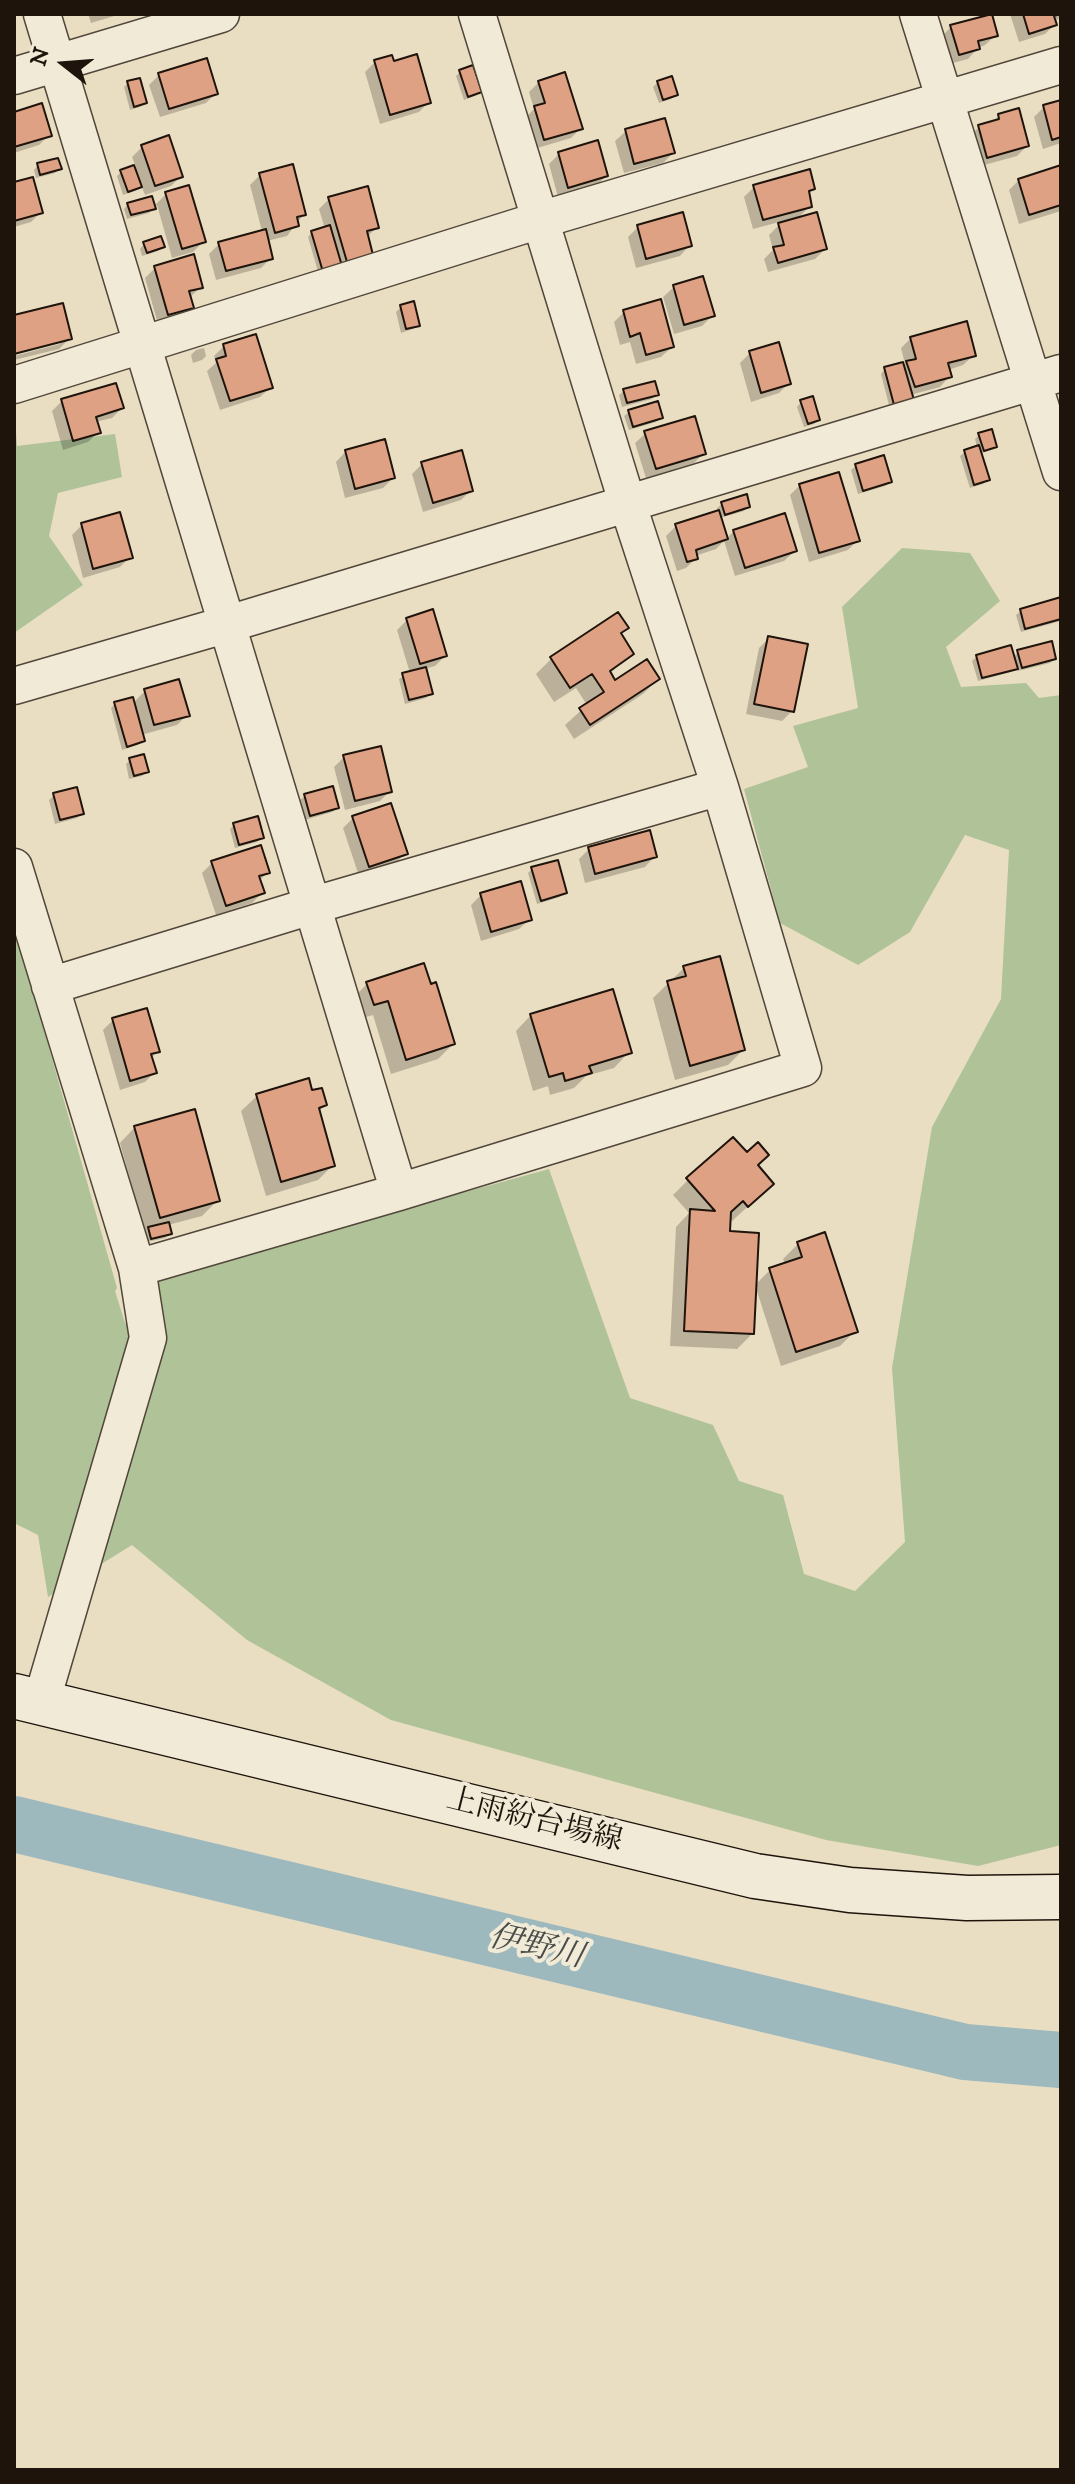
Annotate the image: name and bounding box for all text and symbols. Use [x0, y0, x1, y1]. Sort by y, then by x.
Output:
north arrow [24, 24, 104, 104]
text: N [25, 44, 56, 69]
street label: 上雨紛台場線 [442, 1783, 626, 1861]
water label: 伊野川 [485, 1919, 587, 1979]

